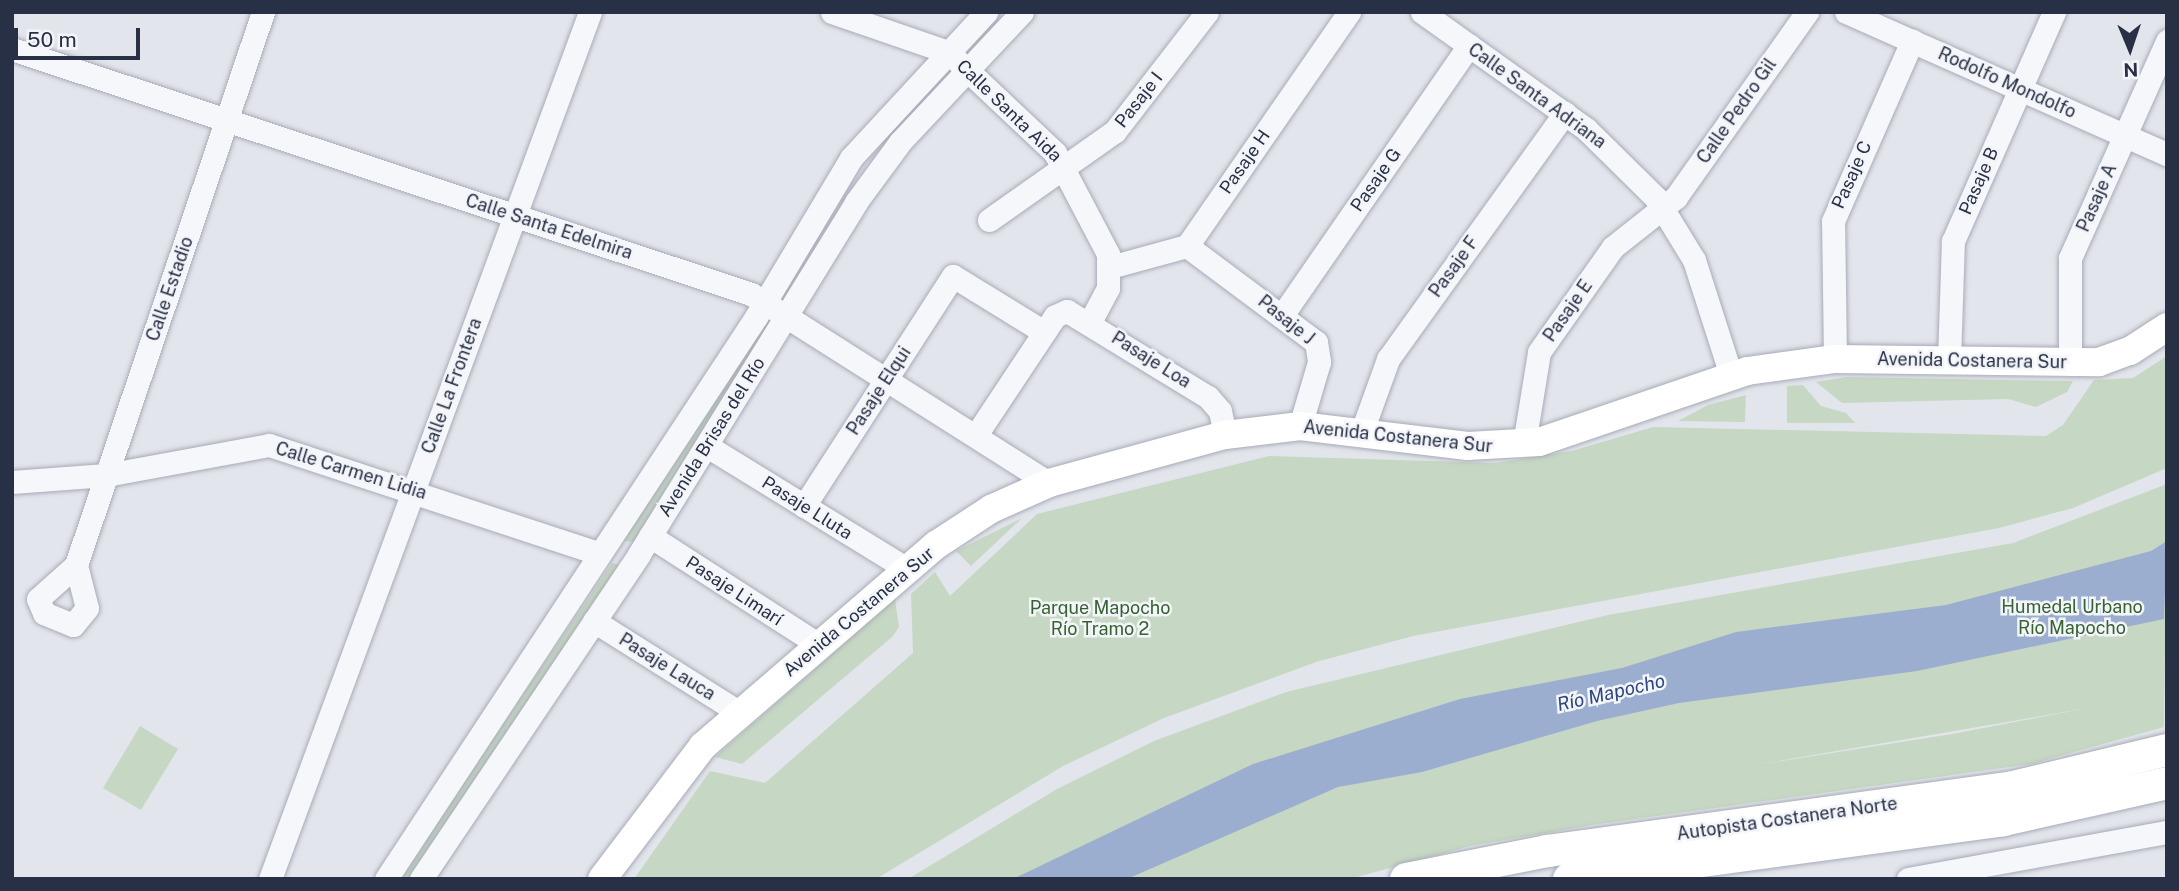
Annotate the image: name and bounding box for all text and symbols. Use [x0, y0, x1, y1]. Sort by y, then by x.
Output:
scale bar [18, 14, 144, 58]
north arrow [2095, 14, 2165, 84]
text: 50 m [27, 27, 77, 52]
street label: Calle Santa Adriana [1464, 39, 1610, 153]
street label: Rodolfo Mondolfo [1935, 43, 2079, 123]
street label: Calle Pedro Gil [1693, 54, 1781, 168]
street label: Calle Santa Aida [952, 55, 1066, 167]
text: N [2123, 59, 2139, 81]
street label: Pasaje I [1111, 68, 1167, 132]
street label: Pasaje H [1215, 126, 1275, 198]
street label: Pasaje C [1828, 138, 1876, 212]
street label: Pasaje G [1346, 144, 1406, 216]
street label: Pasaje B [1955, 144, 2003, 218]
street label: Pasaje A [2072, 161, 2122, 235]
street label: Calle Santa Edelmira [463, 190, 635, 264]
street label: Pasaje F [1425, 232, 1483, 302]
street label: Calle Estadio [142, 234, 198, 344]
street label: Pasaje E [1539, 276, 1597, 346]
street label: Pasaje J [1253, 291, 1319, 349]
street label: Calle La Frontera [417, 315, 487, 457]
street label: Pasaje Loa [1107, 327, 1195, 393]
street label: Pasaje Elqui [842, 343, 916, 439]
street label: Avenida Costanera Sur [1877, 349, 2067, 373]
street label: Avenida Brisas del Río [654, 353, 770, 521]
street label: Avenida Costanera Sur [1302, 416, 1494, 458]
street label: Calle Carmen Lidia [273, 438, 429, 504]
street label: Pasaje Lluta [758, 472, 856, 544]
street label: Avenida Costanera Sur [779, 543, 939, 681]
street label: Pasaje Limarí [681, 552, 787, 630]
park label: Humedal Urbano Río Mapocho [2001, 597, 2143, 640]
park label: Parque Mapocho Río Tramo 2 [1030, 598, 1170, 640]
street label: Pasaje Lauca [615, 629, 719, 705]
water label: Río Mapocho [1555, 669, 1667, 717]
street label: Autopista Costanera Norte [1675, 793, 1899, 845]

